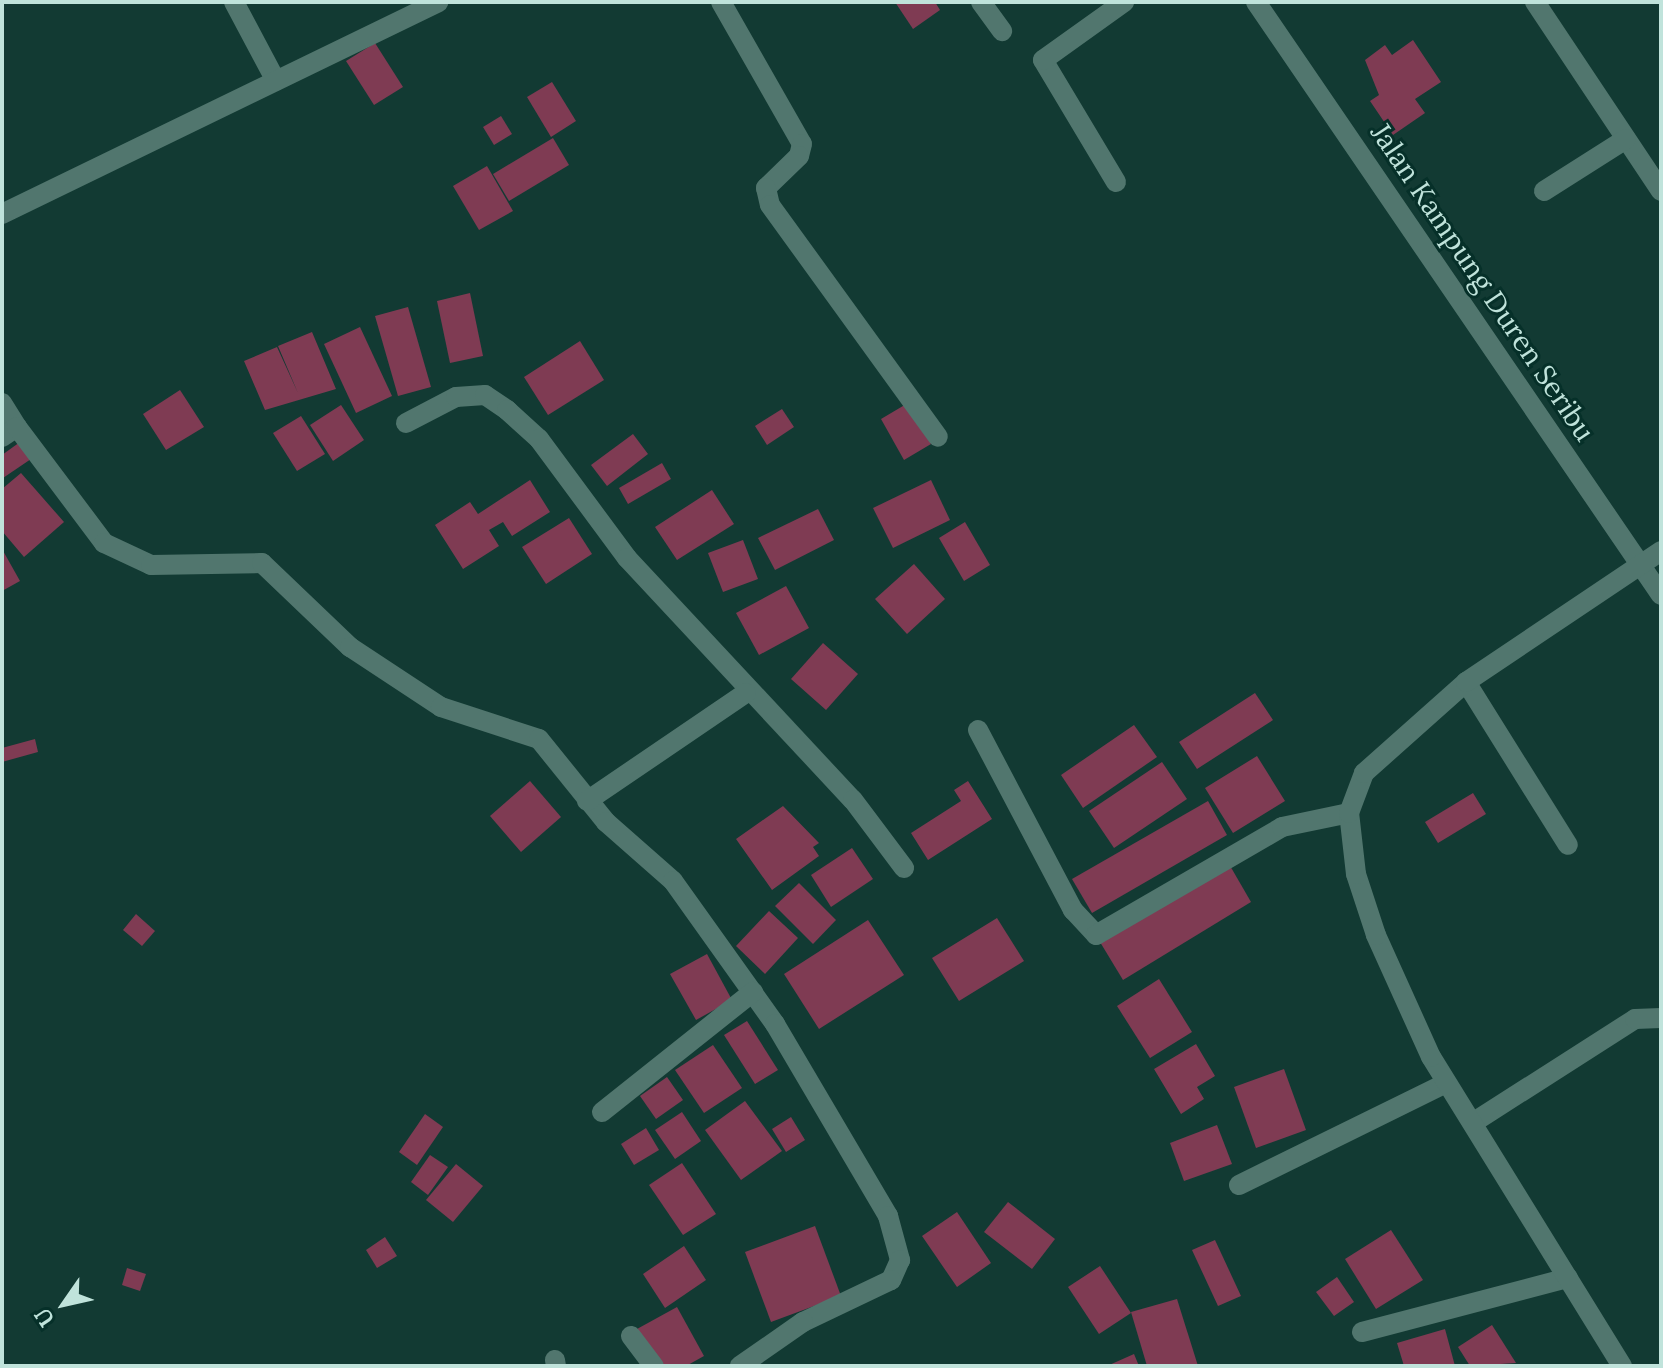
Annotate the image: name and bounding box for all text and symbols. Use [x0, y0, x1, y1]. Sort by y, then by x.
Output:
street label: Jalan Kampung Duren Seribu [1364, 117, 1602, 447]
north arrow [24, 1264, 104, 1344]
text: U [28, 1303, 60, 1332]

